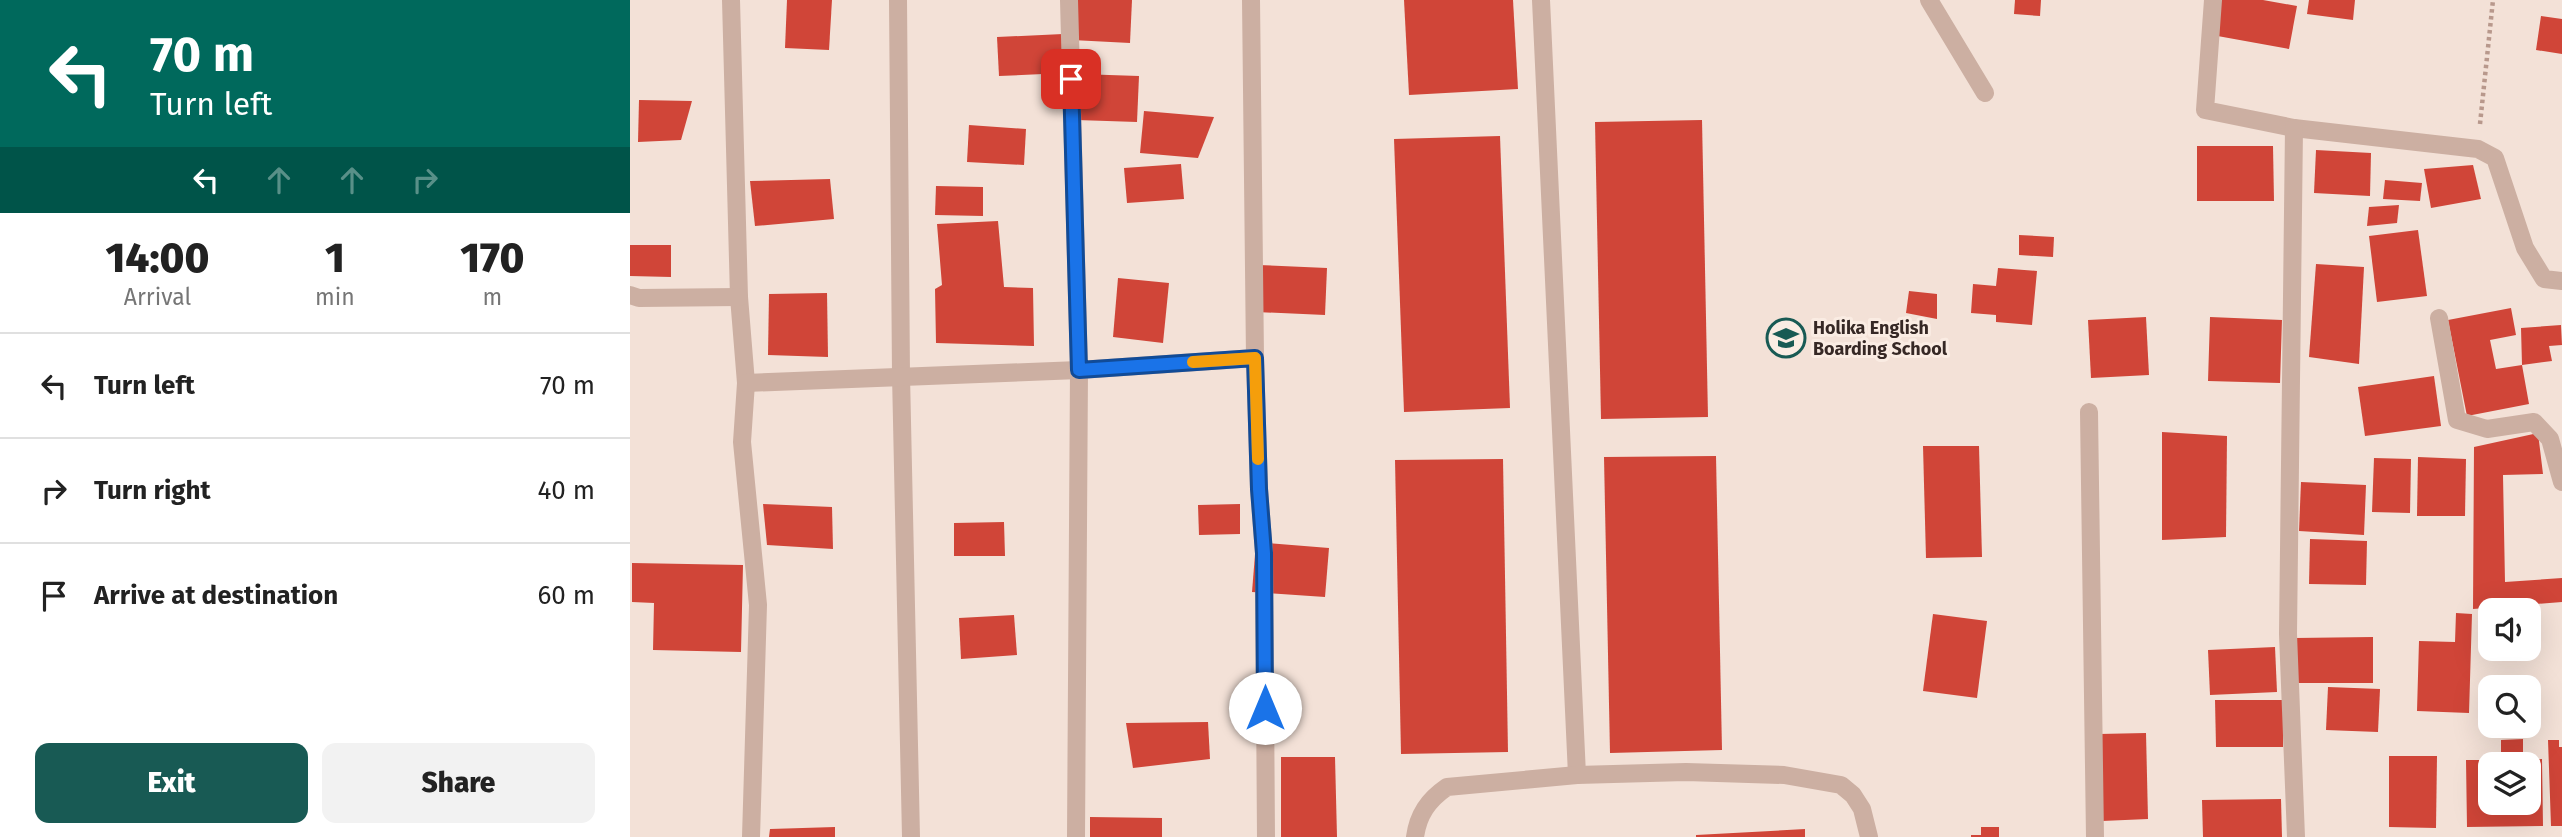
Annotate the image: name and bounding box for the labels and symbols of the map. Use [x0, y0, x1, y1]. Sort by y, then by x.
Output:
pin [1041, 49, 1101, 109]
school or university icon: Holika English Boarding School [1765, 317, 1807, 359]
place label: Holika English Boarding School [1813, 317, 1948, 360]
position arrow [1228, 671, 1302, 745]

